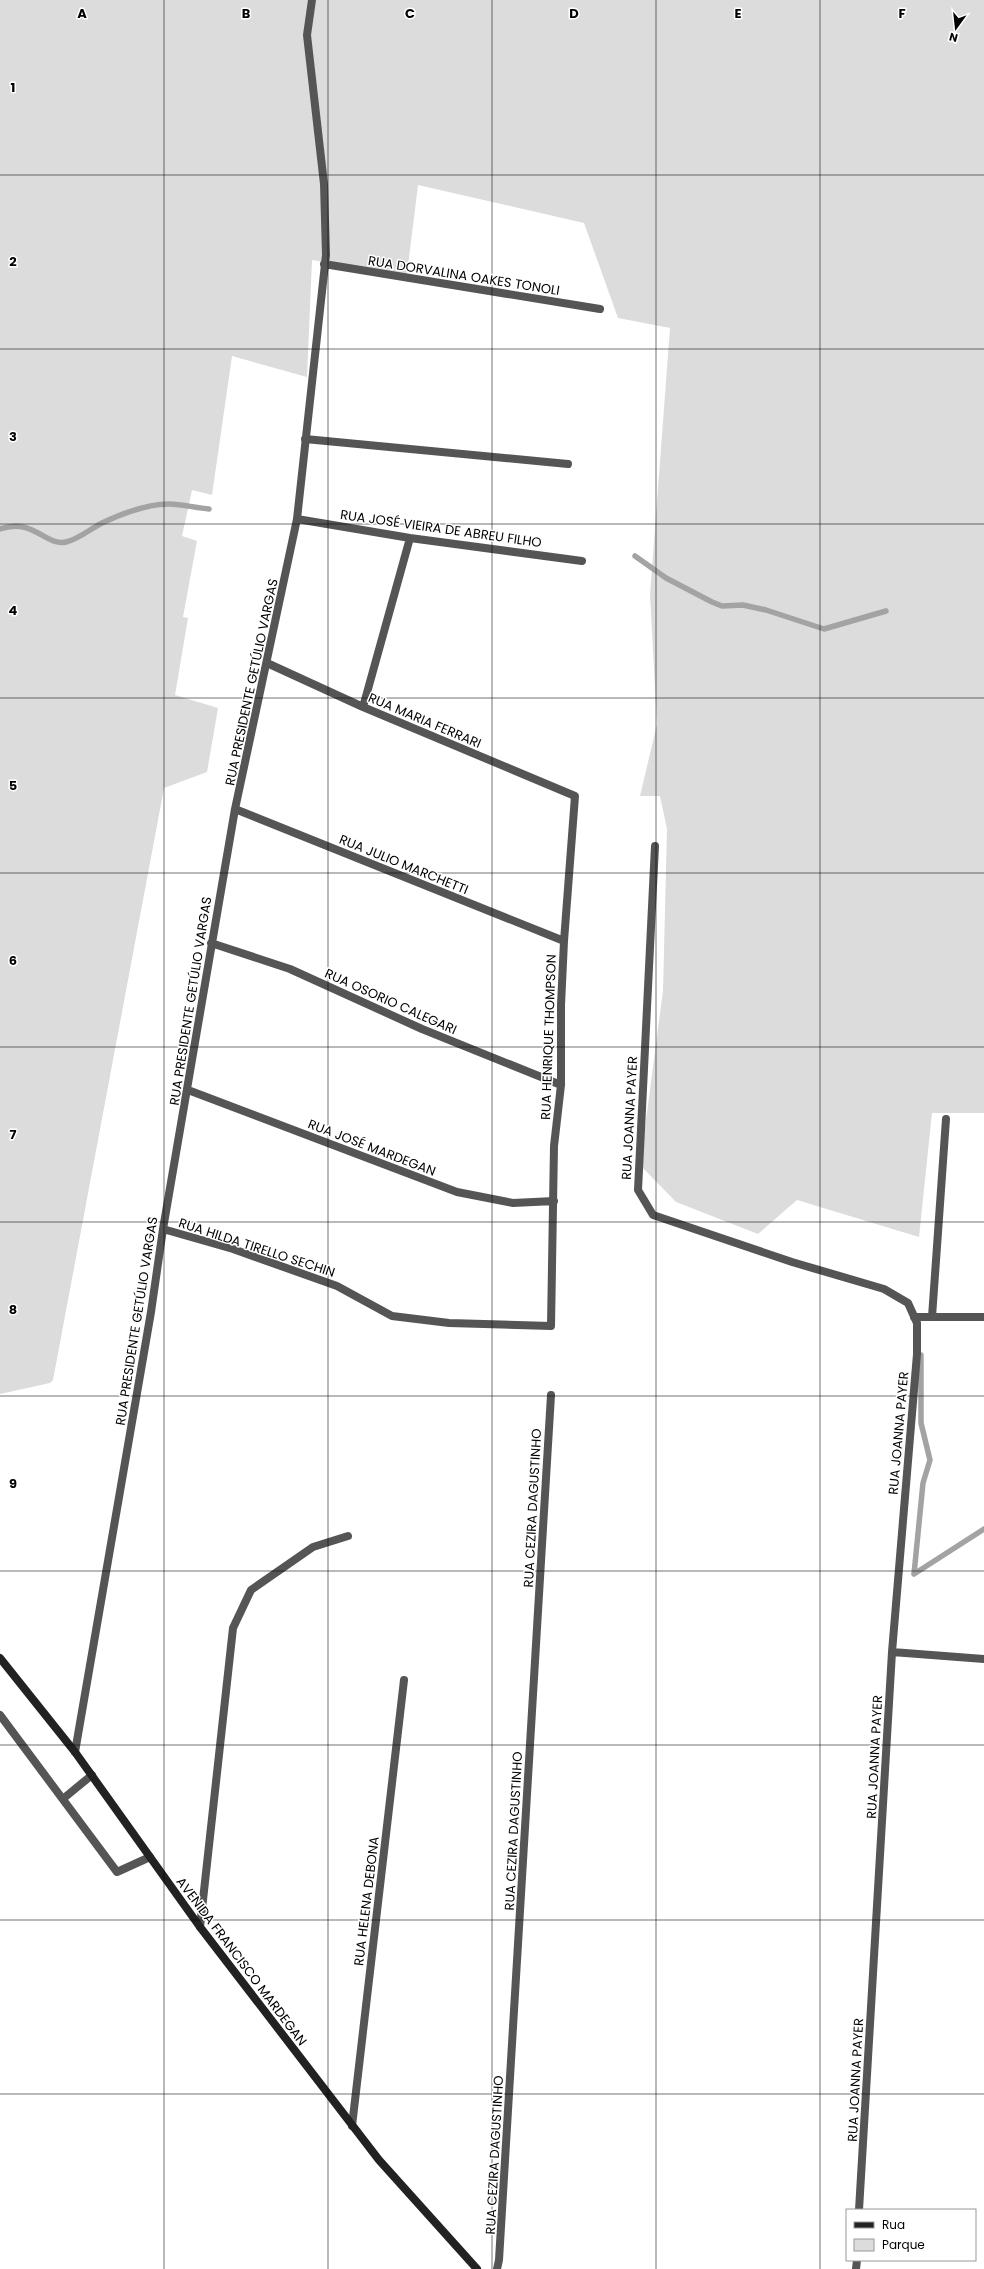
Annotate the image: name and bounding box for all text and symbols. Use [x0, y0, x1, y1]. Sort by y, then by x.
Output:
text: A [77, 4, 87, 23]
text: B [242, 4, 251, 23]
text: C [405, 4, 415, 23]
text: D [569, 4, 579, 23]
text: E [734, 4, 742, 23]
text: F [898, 4, 906, 23]
north arrow [936, 8, 976, 48]
text: N [947, 29, 959, 46]
text: 1 [11, 78, 15, 97]
street label: RUA DORVALINA OAKES TONOLI [367, 251, 561, 300]
text: 2 [9, 252, 17, 271]
text: 3 [9, 427, 17, 446]
street label: RUA JOSÉ VIEIRA DE ABREU FILHO [339, 505, 543, 552]
street label: RUA PRESIDENTE GETÚLIO VARGAS [220, 577, 283, 787]
text: 4 [9, 601, 18, 620]
street label: RUA MARIA FERRARI [365, 688, 484, 753]
text: 5 [9, 776, 17, 795]
street label: RUA JULIO MARCHETTI [336, 830, 471, 899]
street label: RUA PRESIDENTE GETÚLIO VARGAS [165, 895, 216, 1107]
text: 6 [9, 951, 17, 970]
street label: RUA HENRIQUE THOMPSON [536, 954, 561, 1120]
street label: RUA OSORIO CALEGARI [322, 964, 460, 1039]
street label: RUA JOANNA PAYER [617, 1056, 642, 1180]
street label: RUA JOSÉ MARDEGAN [305, 1114, 438, 1181]
text: 7 [10, 1125, 17, 1144]
street label: RUA HILDA TIRELLO SECHIN [176, 1213, 338, 1282]
street label: RUA PRESIDENTE GETÚLIO VARGAS [111, 1215, 162, 1427]
text: 8 [9, 1300, 17, 1319]
street label: RUA JOANNA PAYER [884, 1370, 913, 1496]
street label: RUA CEZIRA DAGUSTINHO [519, 1428, 546, 1588]
text: 9 [9, 1474, 17, 1493]
street label: RUA JOANNA PAYER [862, 1695, 887, 1819]
street label: RUA CEZIRA DAGUSTINHO [500, 1751, 527, 1911]
street label: RUA HELENA DEBONA [349, 1835, 384, 1967]
street label: AVENIDA FRANCISCO MARDEGAN [172, 1873, 311, 2050]
street label: RUA JOANNA PAYER [843, 2018, 868, 2142]
street label: RUA CEZIRA DAGUSTINHO [481, 2075, 508, 2235]
legend [846, 2209, 976, 2261]
text: Rua [882, 2216, 905, 2233]
text: Parque [882, 2236, 925, 2253]

